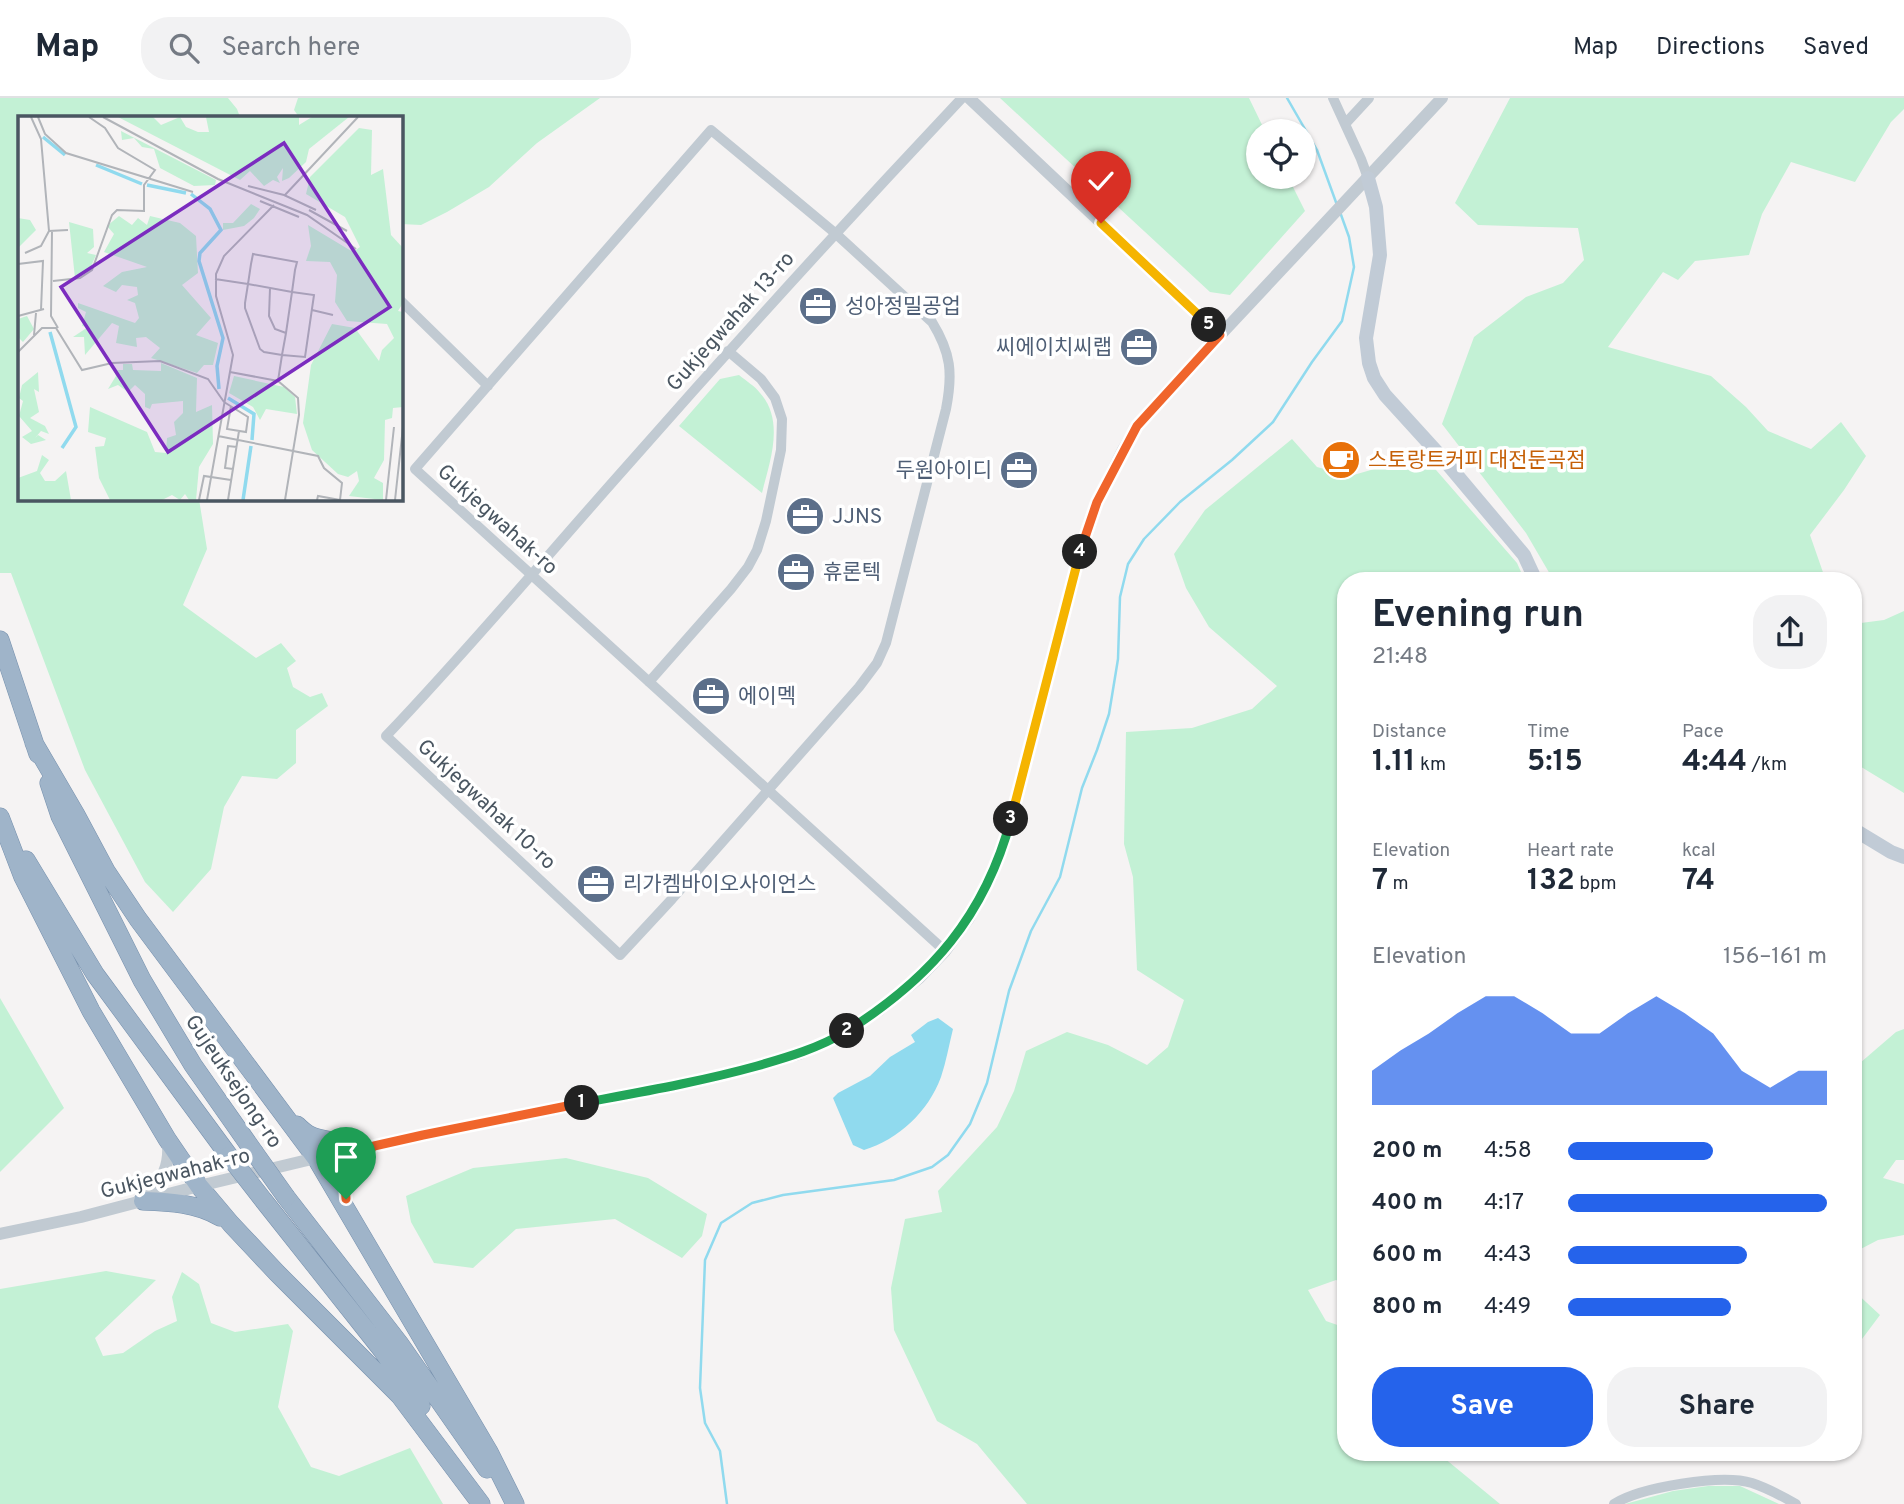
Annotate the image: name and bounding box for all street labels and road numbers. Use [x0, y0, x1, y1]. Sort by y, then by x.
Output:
street label: Gukjegwahak 13-ro [661, 246, 801, 398]
street label: Gukjegwahak-ro [431, 459, 563, 581]
street label: Gukjegwahak 10-ro [411, 734, 561, 876]
street label: Gujeuksejong-ro [178, 1010, 287, 1154]
street label: Gukjegwahak-ro [98, 1143, 253, 1206]

